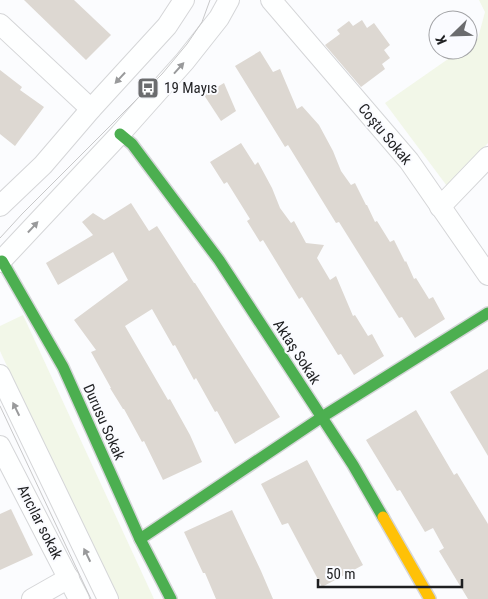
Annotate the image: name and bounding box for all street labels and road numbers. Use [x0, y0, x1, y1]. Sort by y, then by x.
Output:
street label: Coştu Sokak [354, 100, 416, 168]
street label: Aktaş Sokak [269, 316, 325, 388]
street label: Durusu Sokak [79, 381, 129, 463]
street label: Arıcılar sokak [14, 482, 66, 562]

